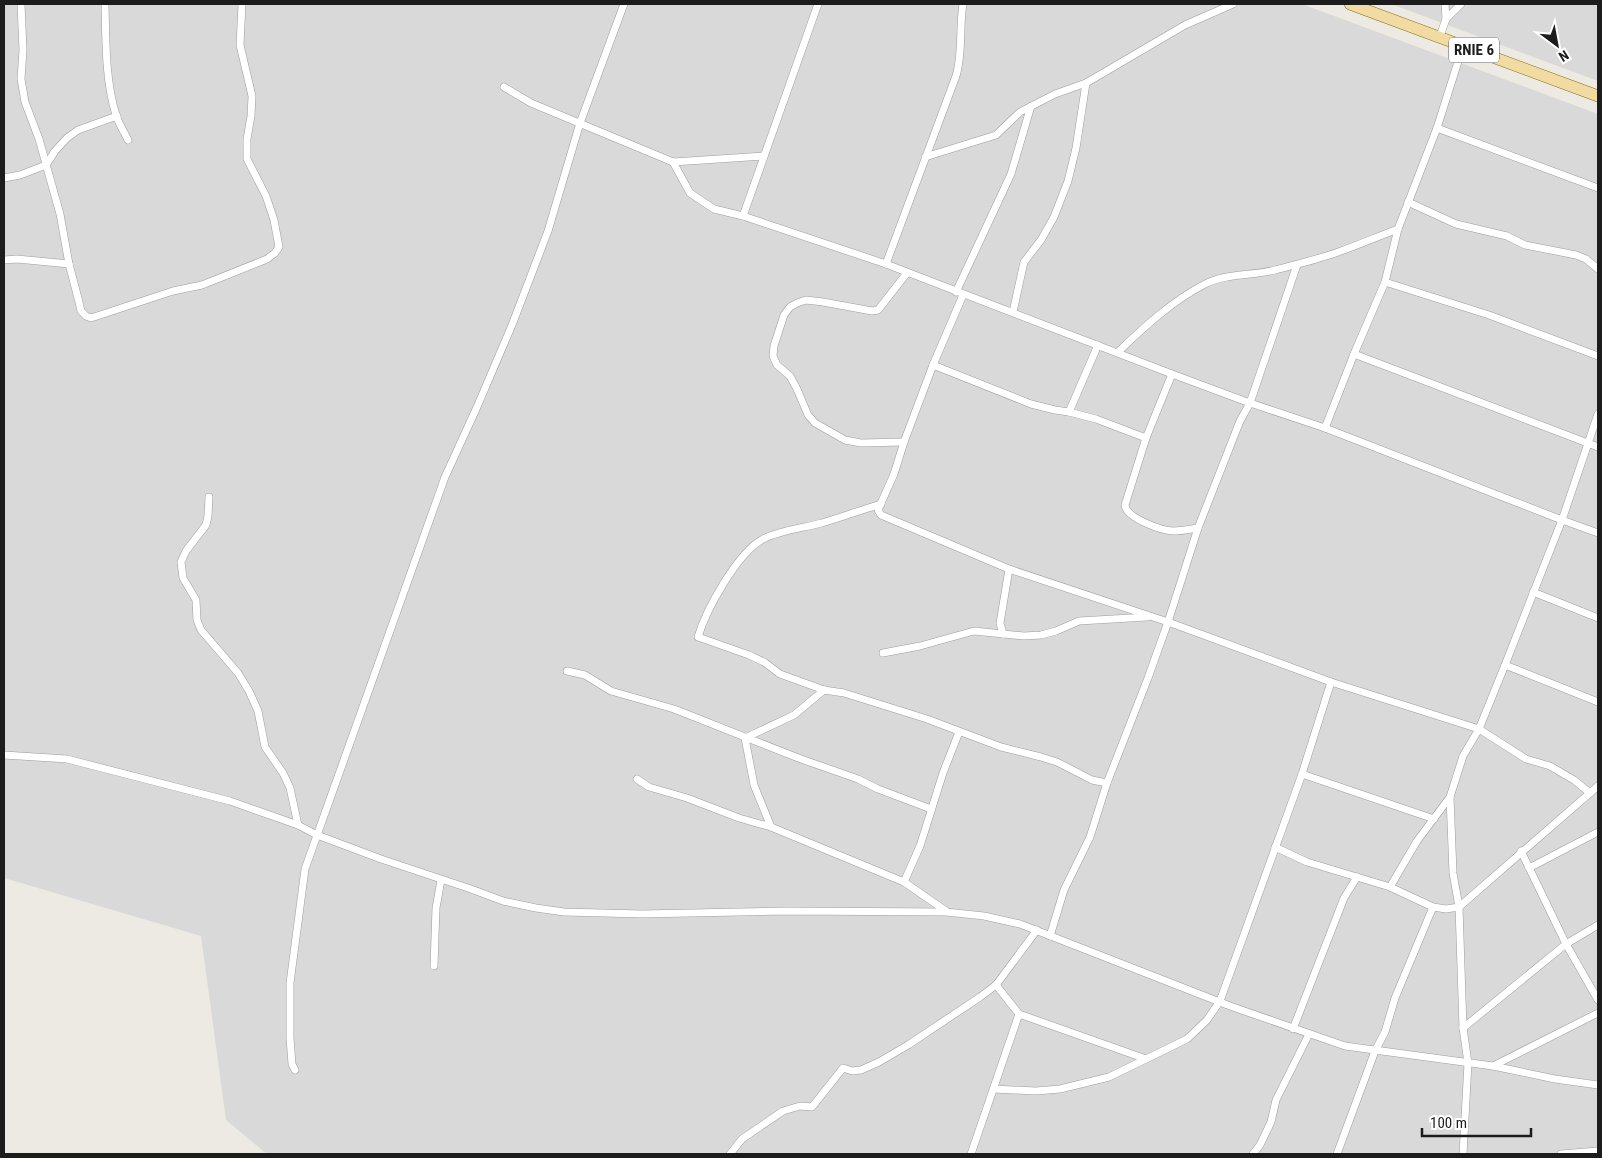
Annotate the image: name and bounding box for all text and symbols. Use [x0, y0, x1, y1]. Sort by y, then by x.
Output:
north arrow [1532, 20, 1582, 70]
road number: RNIE 6 [1449, 38, 1499, 62]
text: N [1556, 47, 1572, 65]
scale bar [1422, 1106, 1531, 1138]
text: 100 m [1430, 1114, 1467, 1132]

